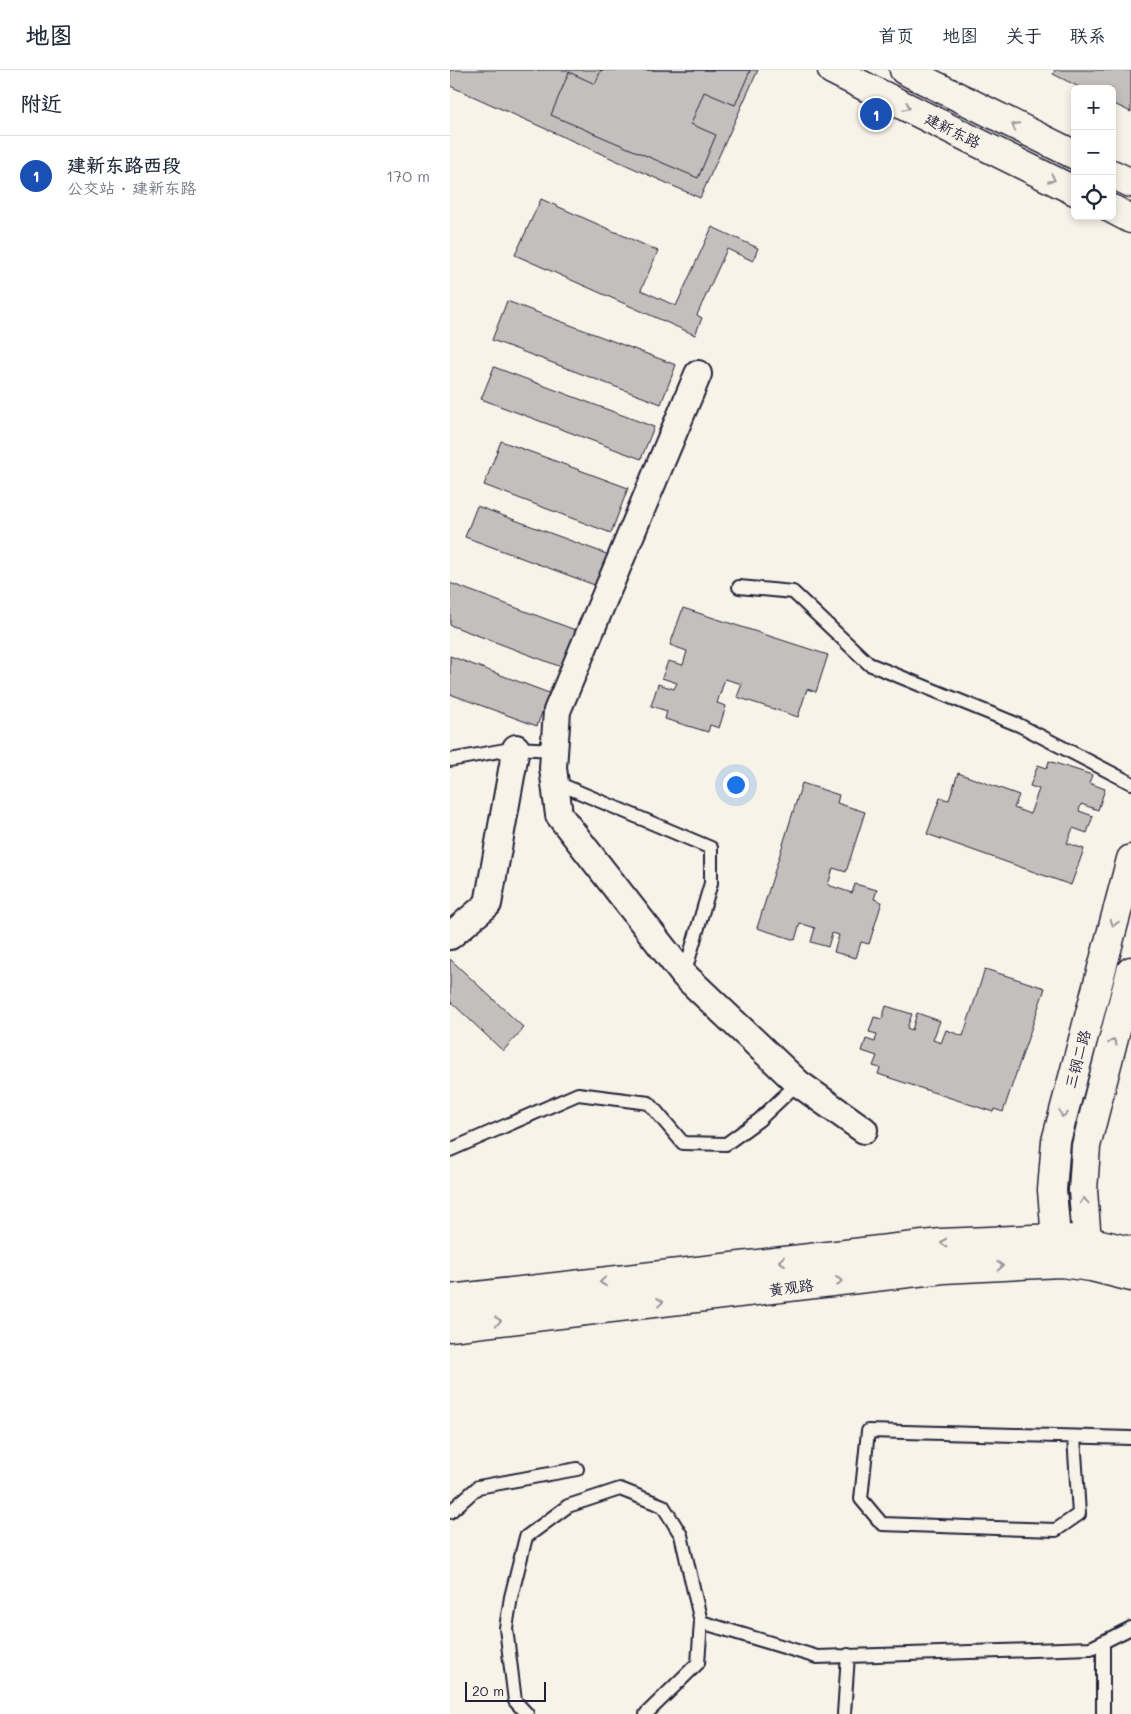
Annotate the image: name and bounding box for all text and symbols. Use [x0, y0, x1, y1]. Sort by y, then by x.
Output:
text: 地图 [25, 19, 73, 50]
text: 首页 [878, 23, 914, 47]
text: 地图 [942, 23, 978, 47]
text: 关于 [1006, 23, 1042, 47]
text: 联系 [1070, 23, 1106, 47]
map controls [1071, 85, 1116, 220]
button: + [1071, 85, 1116, 130]
text: 附近 [20, 89, 62, 116]
pin: 1 [860, 95, 892, 133]
one-way arrow [902, 101, 911, 111]
street label: 建新东路 [922, 108, 984, 152]
one-way arrow [1012, 122, 1021, 132]
button: − [1071, 130, 1116, 175]
text: 建新东路西段 [67, 152, 181, 177]
text: 1 [32, 165, 40, 186]
text: 170 m [386, 165, 430, 186]
one-way arrow [1047, 173, 1056, 183]
button: locate [1071, 175, 1116, 220]
text: 公交站 · 建新东路 [67, 177, 196, 198]
your location [723, 772, 749, 798]
one-way arrow [1109, 919, 1120, 928]
street label: 三钢二路 [1060, 1027, 1094, 1091]
one-way arrow [1107, 1039, 1117, 1047]
one-way arrow [1058, 1109, 1069, 1118]
one-way arrow [1079, 1197, 1090, 1205]
one-way arrow [940, 1238, 948, 1249]
one-way arrow [778, 1255, 786, 1266]
one-way arrow [997, 1261, 1005, 1271]
street label: 黄观路 [767, 1274, 815, 1300]
one-way arrow [599, 1276, 607, 1287]
one-way arrow [835, 1276, 843, 1287]
one-way arrow [656, 1297, 664, 1308]
one-way arrow [495, 1316, 503, 1327]
scale bar [465, 1679, 546, 1702]
text: 20 m [472, 1681, 504, 1700]

